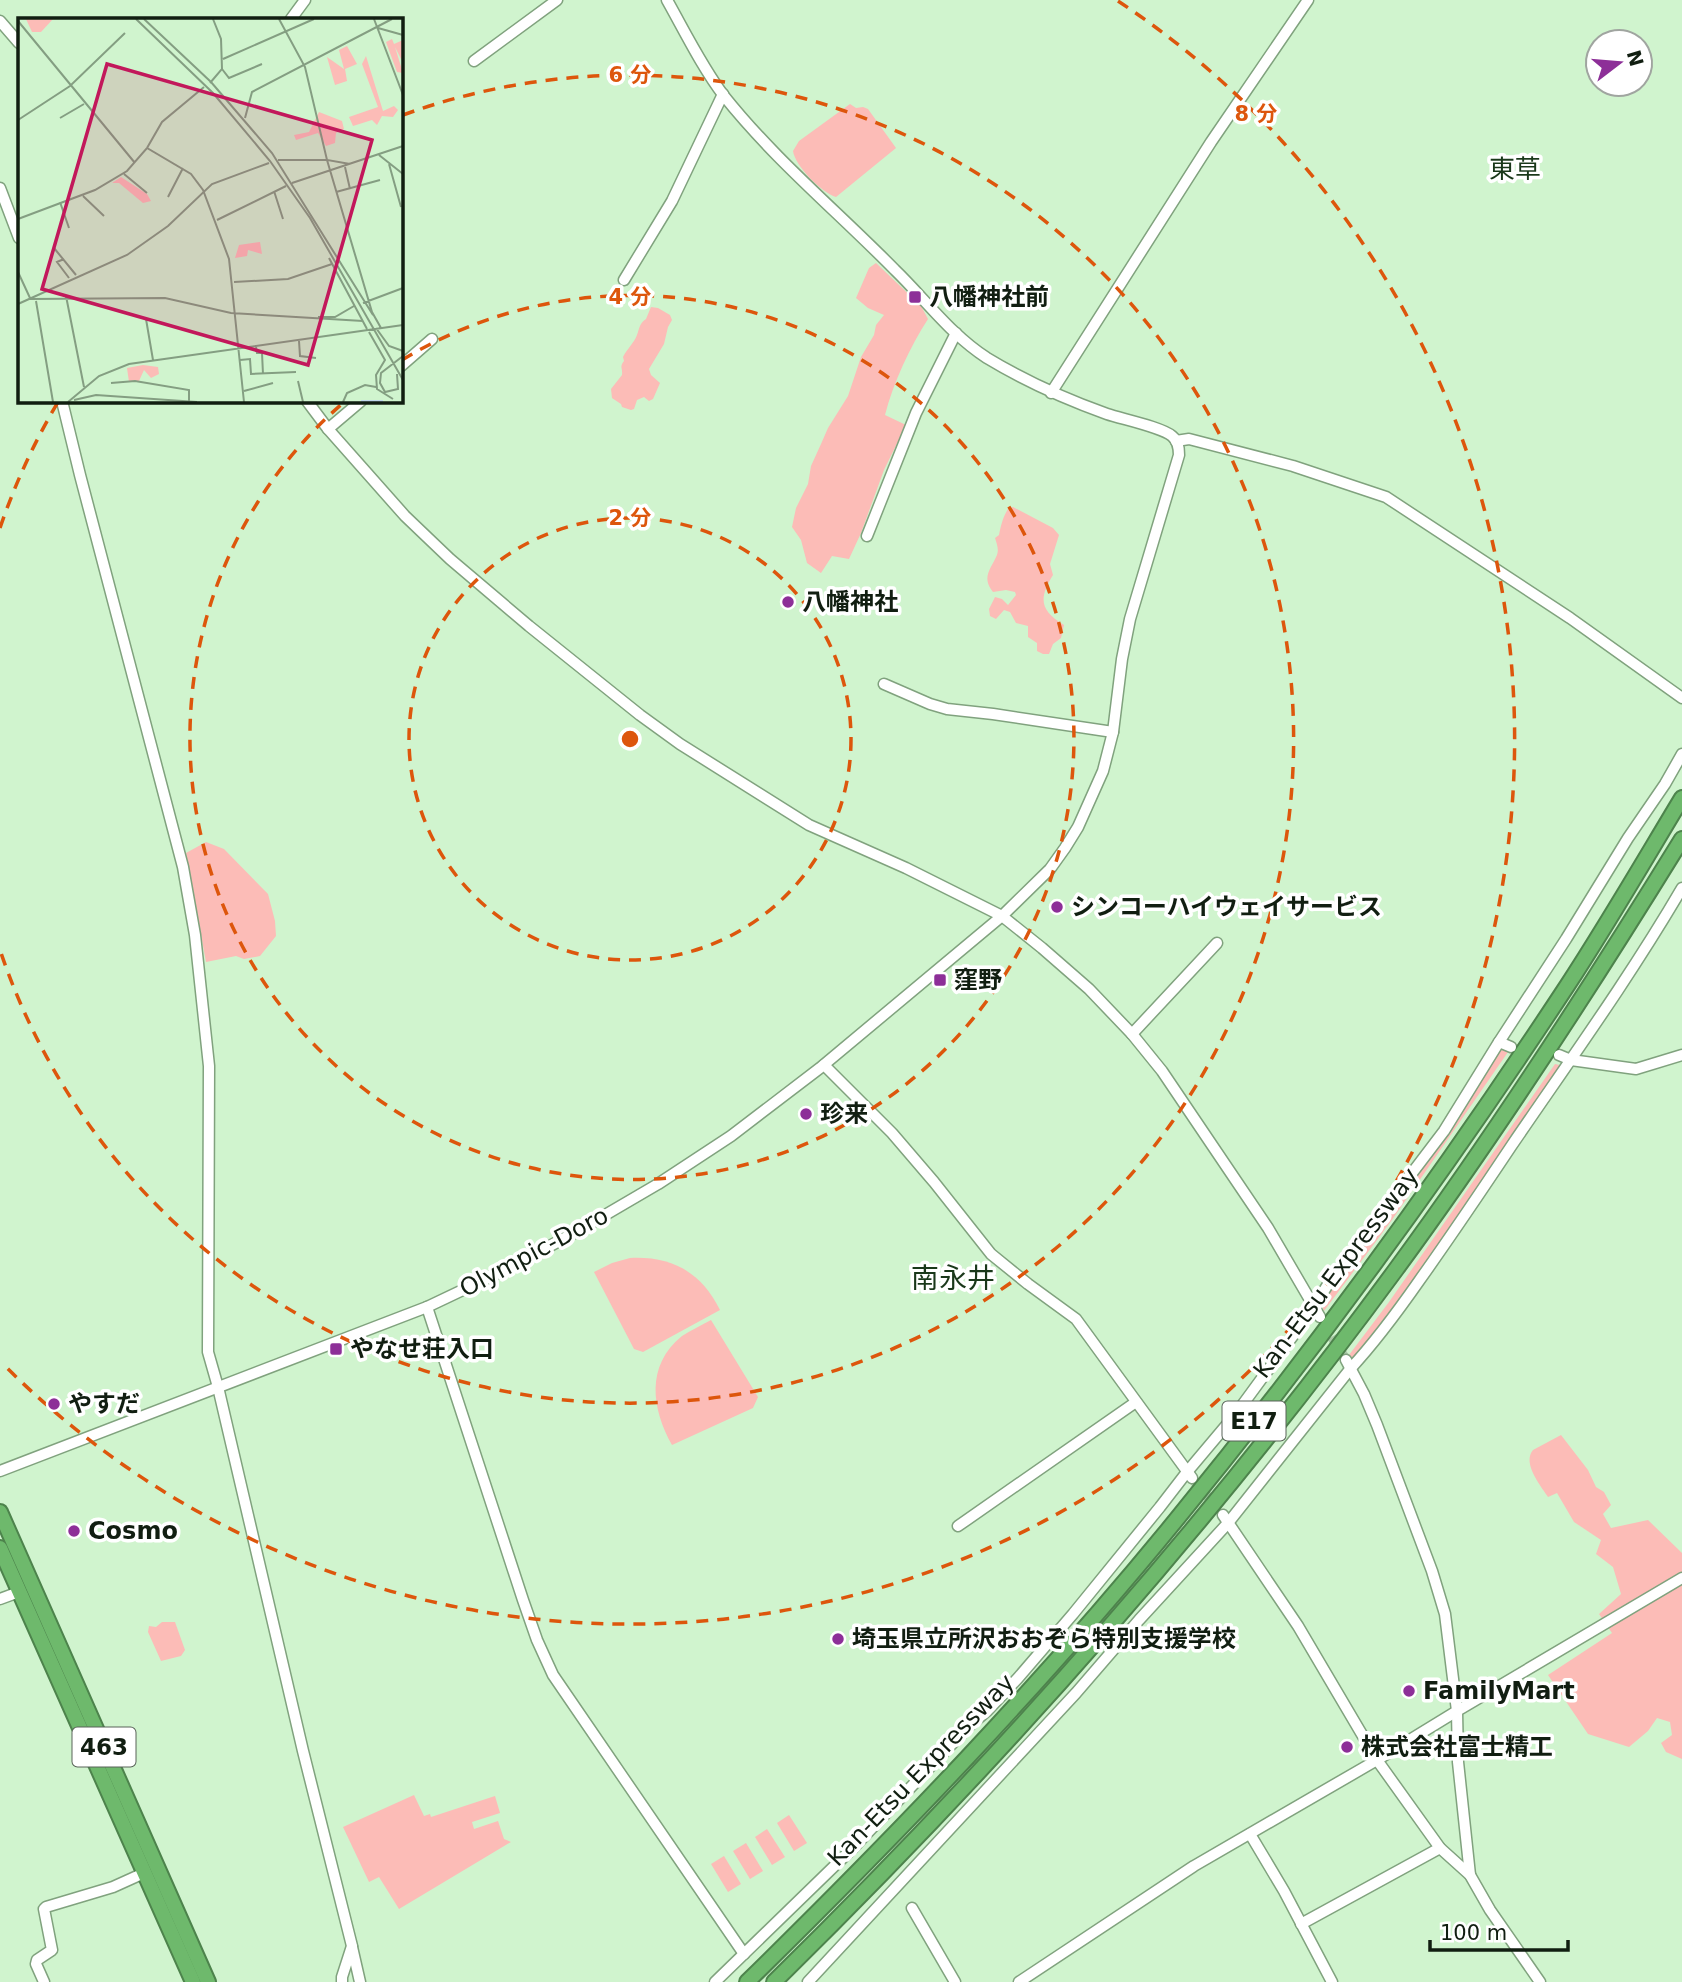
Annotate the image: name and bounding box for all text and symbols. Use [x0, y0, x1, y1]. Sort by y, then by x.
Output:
inset map [18, 18, 402, 402]
north arrow [1584, 28, 1654, 98]
text: N [1623, 48, 1648, 69]
text: 6 分 [609, 63, 651, 87]
text: 8 分 [1235, 102, 1277, 126]
district label: 東草 [1489, 154, 1541, 184]
place label: 八幡神社前 [929, 283, 1049, 311]
text: 4 分 [609, 285, 651, 309]
marker: 八幡神社前 [907, 289, 923, 305]
text: 2 分 [609, 506, 651, 530]
place label: 八幡神社 [802, 588, 898, 616]
marker: 八幡神社 [780, 594, 796, 610]
centre of rings [618, 727, 642, 751]
place label: シンコーハイウェイサービス [1071, 893, 1382, 921]
marker: シンコーハイウェイサービス [1049, 899, 1065, 915]
place label: 窪野 [954, 966, 1002, 994]
marker: 窪野 [932, 972, 948, 988]
place label: 珍来 [820, 1100, 868, 1128]
marker: 珍来 [798, 1106, 814, 1122]
street label: Kan-Etsu Expressway [1248, 1162, 1424, 1384]
street label: Olympic-Doro [455, 1201, 613, 1303]
district label: 南永井 [911, 1262, 995, 1295]
place label: やなせ荘入口 [350, 1335, 494, 1363]
marker: やなせ荘入口 [328, 1341, 344, 1357]
place label: やすだ [68, 1390, 140, 1418]
marker: やすだ [46, 1396, 62, 1412]
road number: E17 [1222, 1402, 1286, 1440]
place label: Cosmo [88, 1517, 178, 1545]
marker: Cosmo [66, 1523, 82, 1539]
place label: 埼玉県立所沢おおぞら特別支援学校 [852, 1625, 1236, 1653]
marker: 埼玉県立所沢おおぞら特別支援学校 [830, 1631, 846, 1647]
street label: Kan-Etsu Expressway [822, 1668, 1020, 1872]
place label: FamilyMart [1423, 1677, 1575, 1705]
marker: FamilyMart [1401, 1683, 1417, 1699]
road number: 463 [72, 1728, 136, 1766]
place label: 株式会社富士精工 [1361, 1733, 1553, 1761]
marker: 株式会社富士精工 [1339, 1739, 1355, 1755]
scale bar [1430, 1909, 1568, 1953]
text: 100 m [1440, 1921, 1507, 1945]

